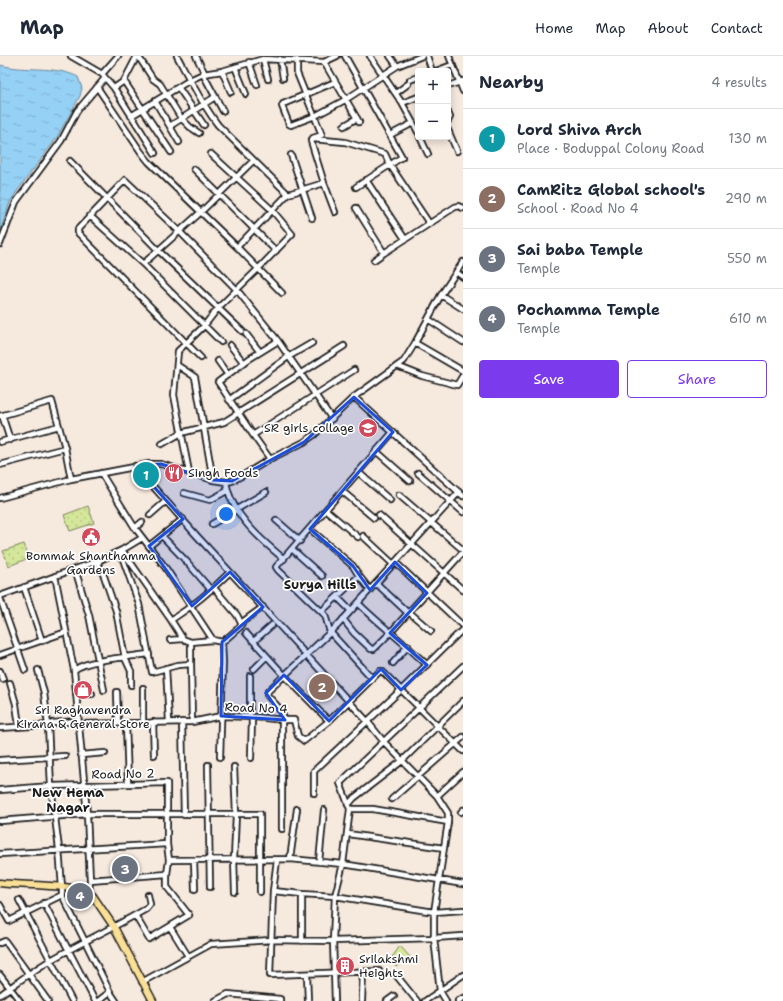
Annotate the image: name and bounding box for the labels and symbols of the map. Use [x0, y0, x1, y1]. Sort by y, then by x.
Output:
school or university icon: SR girls collage [357, 417, 379, 439]
place label: SR girls collage [264, 420, 354, 436]
pin: 1 [133, 460, 159, 490]
restaurant icon: Singh Foods [163, 462, 185, 484]
place label: Singh Foods [188, 465, 258, 481]
your location [216, 504, 236, 524]
public building icon: Bommak Shanthamma Gardens [80, 526, 102, 548]
place label: Bommak Shanthamma Gardens [26, 548, 157, 578]
district label: Surya Hills [284, 576, 356, 593]
pin: 2 [309, 672, 335, 702]
shop icon: Sri Raghavendra Kirana & General Store [72, 679, 94, 701]
street label: Road No 4 [224, 699, 288, 717]
place label: Sri Raghavendra Kirana & General Store [16, 702, 150, 732]
street label: Road No 2 [91, 765, 155, 783]
district label: New Hema Nagar [32, 784, 104, 816]
pin: 3 [112, 854, 138, 884]
pin: 4 [67, 881, 93, 911]
place label: Srilakshmi Heights [359, 951, 418, 981]
building icon: Srilakshmi Heights [334, 955, 356, 977]

